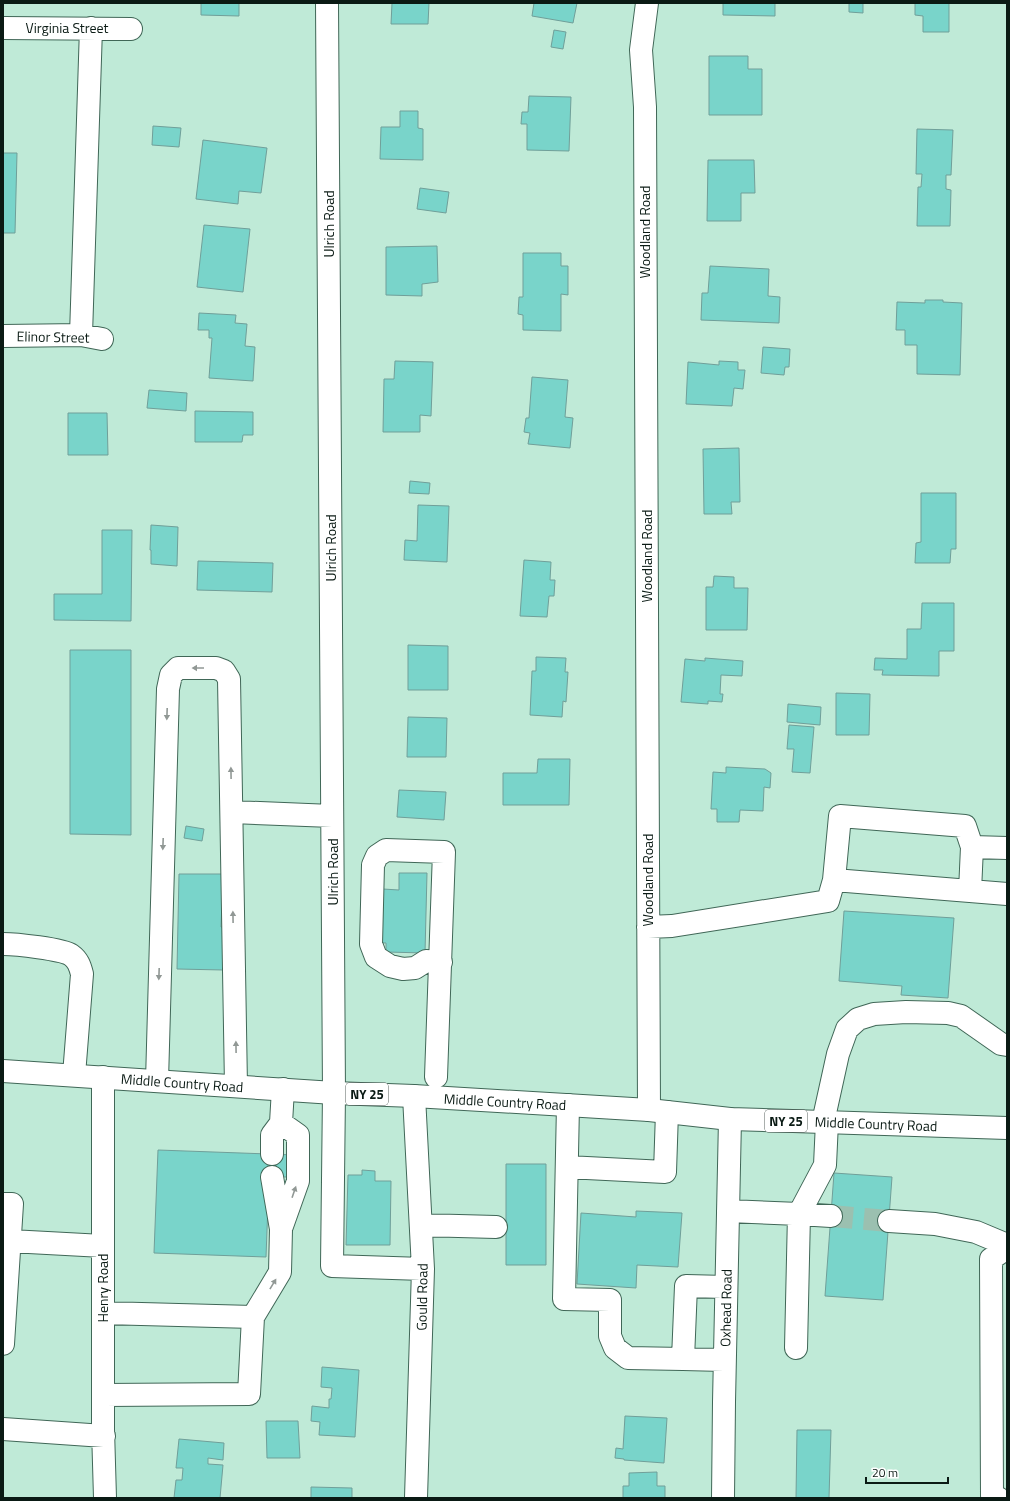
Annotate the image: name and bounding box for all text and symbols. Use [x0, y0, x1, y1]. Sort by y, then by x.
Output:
street label: Virginia Street [26, 17, 109, 38]
street label: Woodland Road [634, 186, 655, 278]
street label: Ulrich Road [318, 190, 339, 258]
street label: Elinor Street [16, 325, 90, 348]
street label: Woodland Road [636, 510, 657, 602]
street label: Ulrich Road [320, 514, 341, 582]
one-way arrow [191, 665, 204, 671]
one-way arrow [164, 708, 170, 721]
one-way arrow [228, 766, 234, 779]
street label: Woodland Road [637, 834, 658, 926]
one-way arrow [160, 838, 166, 851]
street label: Ulrich Road [322, 838, 343, 906]
one-way arrow [230, 911, 237, 923]
one-way arrow [156, 968, 162, 981]
one-way arrow [233, 1040, 239, 1053]
street label: Middle Country Road [120, 1068, 244, 1097]
road number: NY 25 [346, 1083, 388, 1105]
street label: Middle Country Road [443, 1088, 567, 1115]
road number: NY 25 [765, 1110, 807, 1132]
street label: Middle Country Road [814, 1111, 938, 1136]
one-way arrow [291, 1186, 297, 1198]
street label: Henry Road [92, 1254, 113, 1322]
street label: Gould Road [410, 1263, 433, 1331]
street label: Oxhead Road [714, 1269, 737, 1347]
one-way arrow [269, 1279, 277, 1289]
scale bar [866, 1459, 948, 1485]
text: 20 m [872, 1463, 898, 1482]

